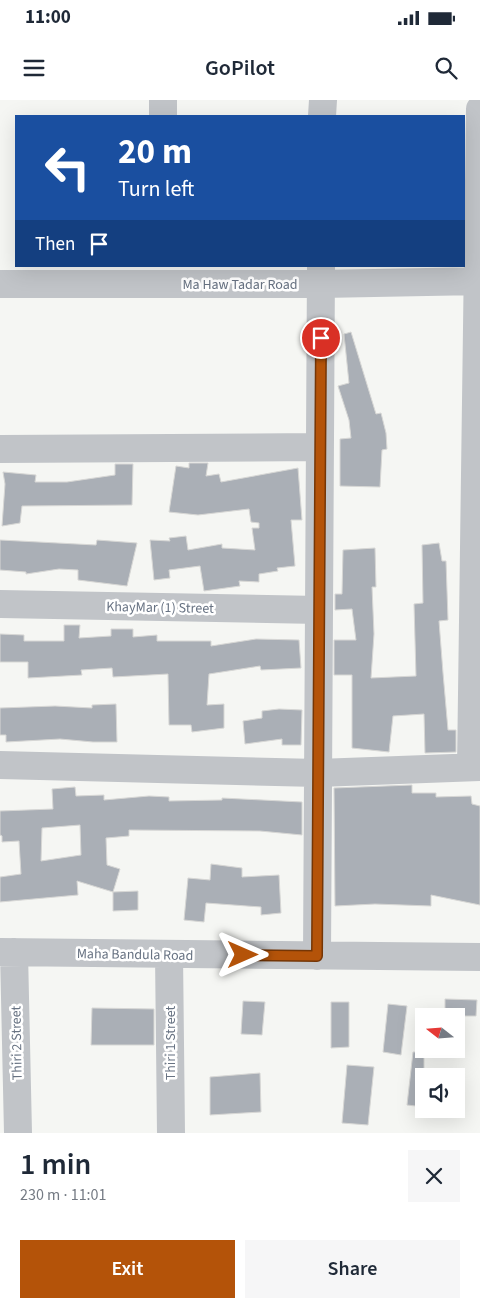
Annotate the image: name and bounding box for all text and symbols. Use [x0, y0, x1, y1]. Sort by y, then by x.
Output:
text: 11:00 [25, 4, 71, 31]
text: GoPilot [205, 52, 275, 84]
icon: menu [20, 54, 48, 82]
icon: search [432, 54, 460, 82]
text: 20 m [118, 127, 192, 177]
icon: left [35, 135, 100, 200]
text: Turn left [118, 173, 194, 205]
icon: arrive [85, 230, 113, 258]
text: Then [35, 231, 75, 258]
street label: Ma Haw Tadar Road [182, 275, 298, 295]
pin [300, 317, 342, 359]
icon: arrive [307, 324, 335, 352]
street label: KhayMar (1) Street [106, 597, 214, 619]
position arrow [216, 928, 268, 980]
street label: Maha Bandula Road [77, 944, 193, 966]
street label: Thiri 2 Street [6, 1005, 28, 1080]
street label: Thiri 1 Street [161, 1005, 181, 1080]
north arrow [415, 1008, 465, 1058]
map controls [415, 1008, 465, 1118]
button: sound [415, 1068, 465, 1118]
text: 1 min [20, 1143, 91, 1186]
button: close [408, 1150, 460, 1202]
text: 230 m · 11:01 [20, 1184, 107, 1206]
button: Exit [20, 1240, 235, 1298]
button: Share [245, 1240, 460, 1298]

